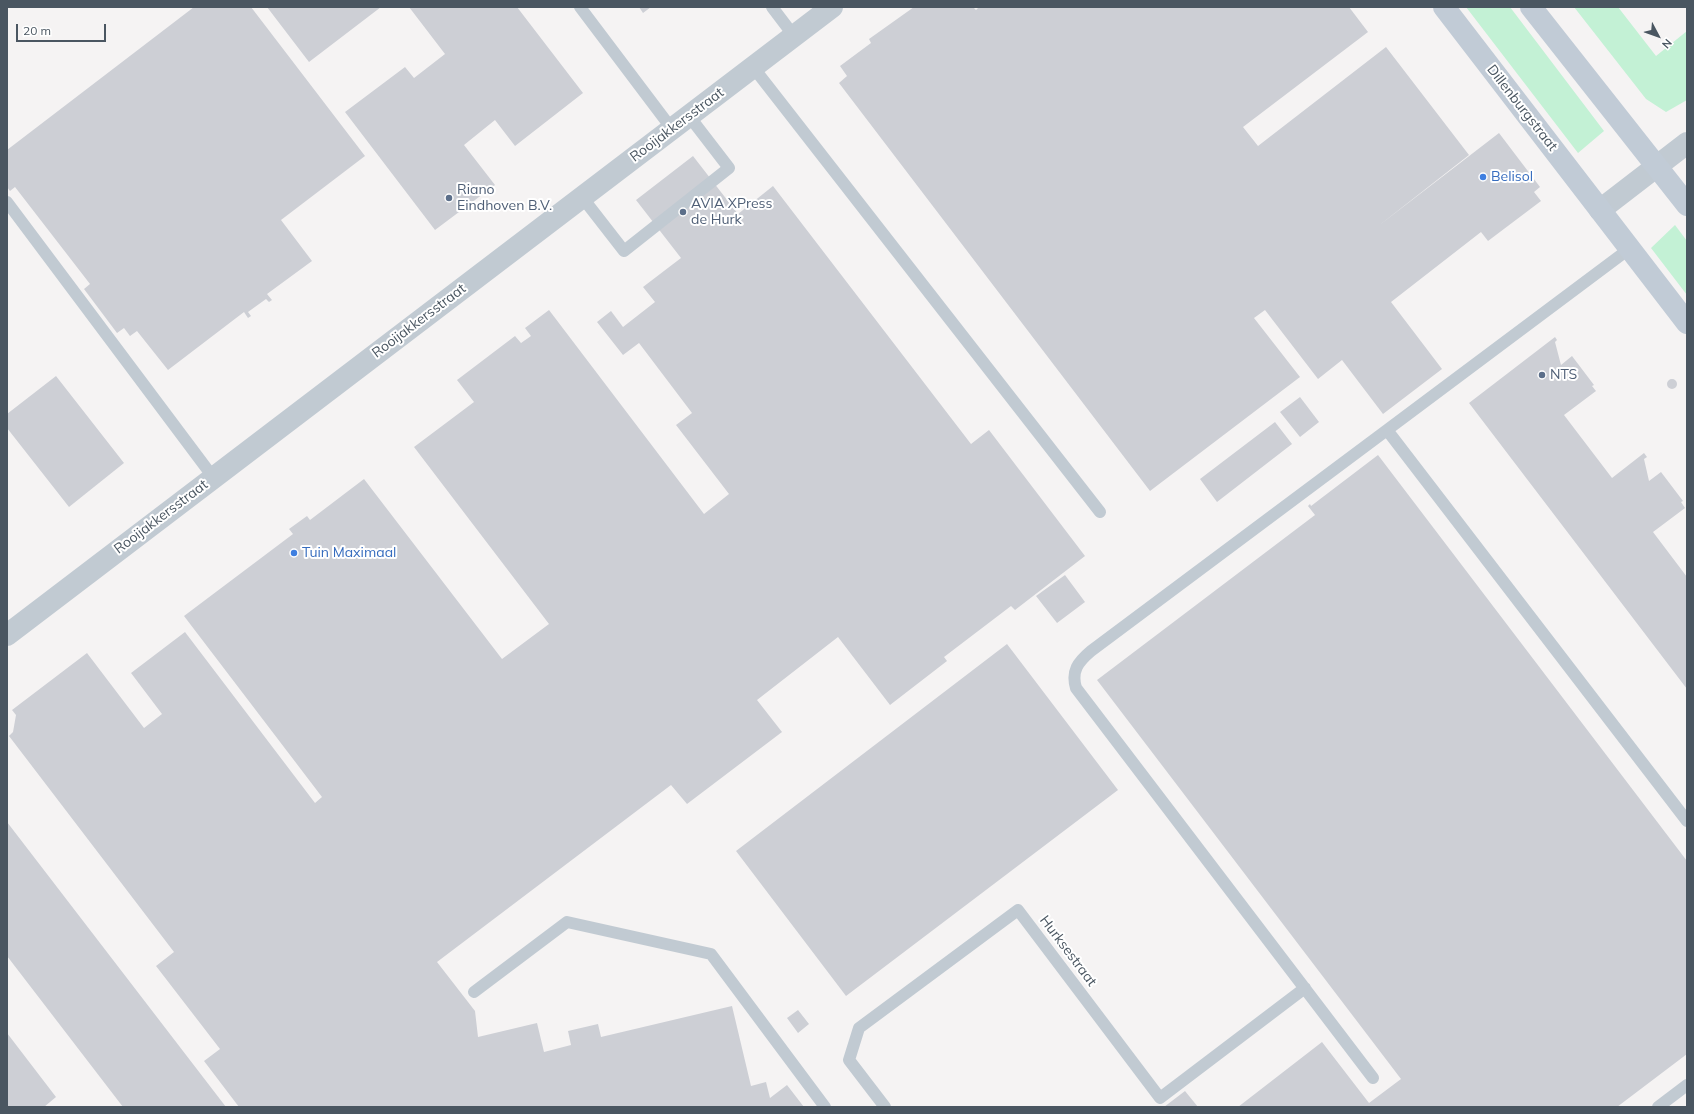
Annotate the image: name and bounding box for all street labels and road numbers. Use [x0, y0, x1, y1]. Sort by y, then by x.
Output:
street label: Dillenburgstraat [1483, 62, 1561, 154]
street label: Rooijakkersstraat [627, 84, 727, 166]
street label: Rooijakkersstraat [369, 280, 469, 362]
street label: Rooijakkersstraat [111, 476, 211, 558]
street label: Hurksestraat [1036, 912, 1100, 990]

